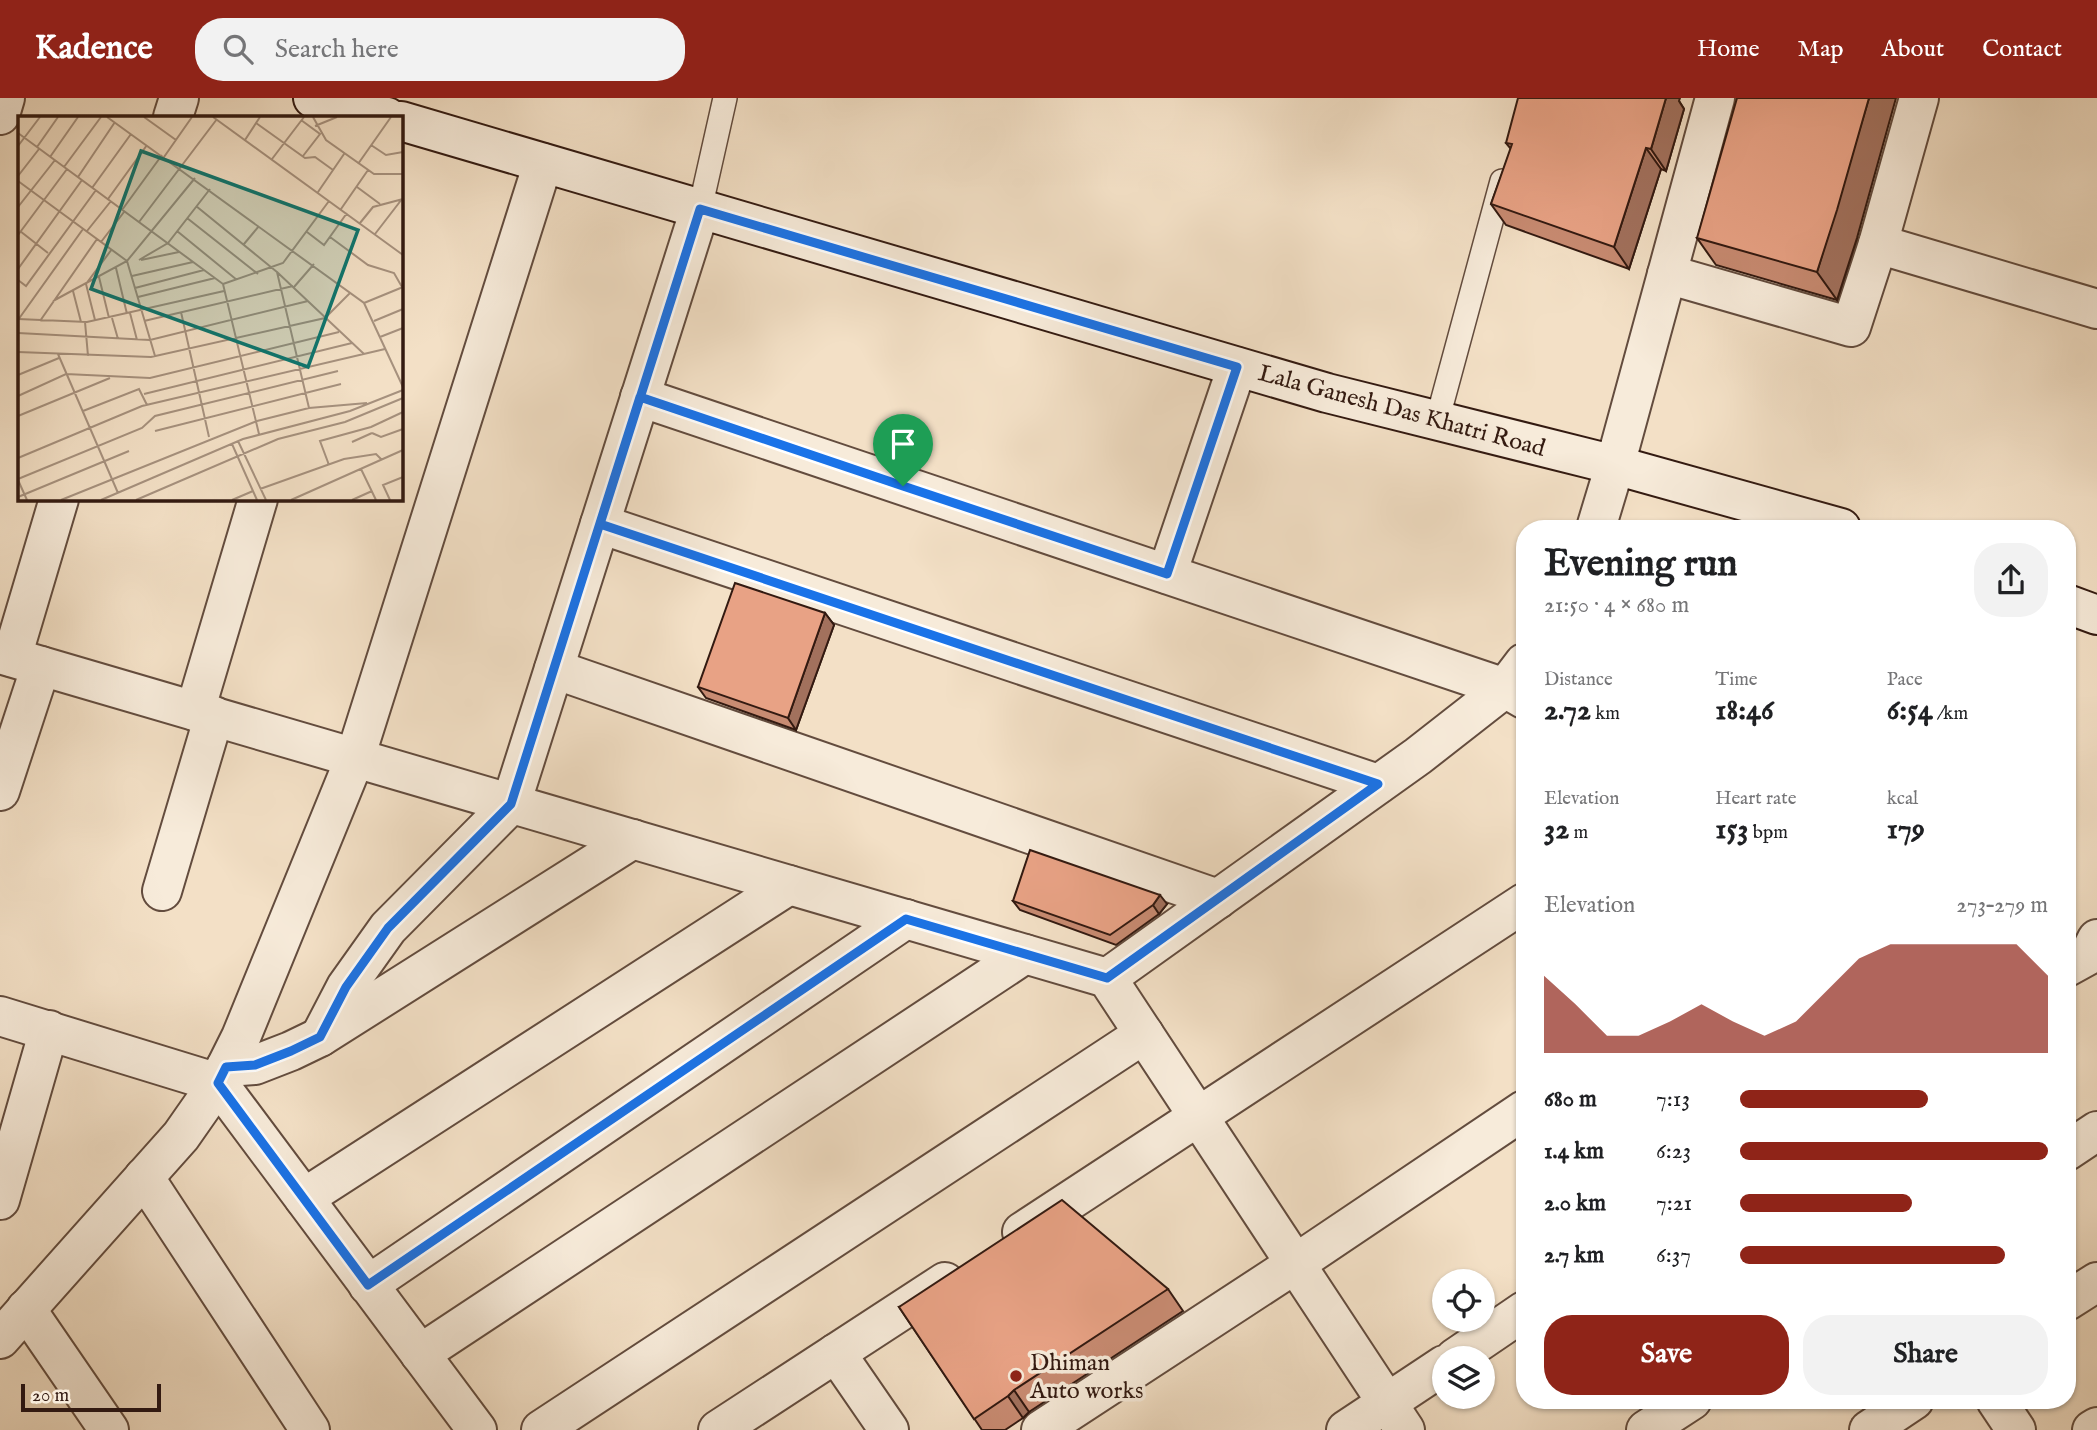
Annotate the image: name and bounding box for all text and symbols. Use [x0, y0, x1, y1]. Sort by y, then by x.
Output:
search box [195, 18, 685, 81]
text: Kadence [35, 28, 153, 70]
icon: search [219, 30, 257, 68]
text: Search here [275, 33, 399, 66]
text: Home [1697, 34, 1760, 65]
text: Map [1798, 34, 1844, 65]
text: About [1882, 34, 1944, 65]
text: Contact [1982, 34, 2062, 65]
inset map [18, 116, 402, 500]
street label: Lala Ganesh Das Khatri Road [1255, 358, 1549, 465]
pin [873, 414, 933, 486]
icon: arrive [884, 425, 922, 463]
text: Evening run [1544, 541, 1738, 589]
button: share [1974, 543, 2048, 617]
text: 21:50 · 4 × 680 m [1544, 591, 1689, 620]
text: Distance [1544, 668, 1613, 692]
text: Time [1715, 668, 1758, 692]
text: Pace [1887, 668, 1923, 692]
text: 2.72 [1544, 692, 1591, 730]
text: 18:46 [1715, 692, 1774, 730]
text: 6:54 [1887, 692, 1933, 730]
text: km [1591, 702, 1620, 726]
text: /km [1933, 702, 1968, 726]
text: Elevation [1544, 787, 1619, 811]
text: Heart rate [1715, 787, 1796, 811]
text: kcal [1887, 787, 1918, 811]
text: 32 [1544, 811, 1569, 849]
text: 153 [1715, 811, 1749, 849]
text: 179 [1887, 811, 1925, 849]
text: m [1569, 821, 1588, 845]
text: bpm [1749, 821, 1788, 845]
text: Elevation [1544, 891, 1635, 920]
text: 273–279 m [1956, 891, 2048, 920]
text: 680 m [1544, 1085, 1597, 1114]
text: 7:13 [1656, 1085, 1690, 1114]
text: 1.4 km [1544, 1137, 1604, 1166]
text: 6:23 [1656, 1137, 1691, 1166]
text: 2.0 km [1544, 1189, 1606, 1218]
text: 7:21 [1656, 1189, 1692, 1218]
text: 2.7 km [1544, 1241, 1604, 1270]
text: 6:37 [1656, 1241, 1691, 1270]
map controls [1432, 1269, 1495, 1409]
button: locate [1432, 1269, 1495, 1332]
button: Save [1544, 1315, 1789, 1395]
button: Share [1803, 1315, 2048, 1395]
button: layers [1432, 1346, 1495, 1409]
place label: Dhiman Auto works [1029, 1348, 1143, 1407]
marker: Dhiman Auto works [1008, 1368, 1024, 1384]
scale bar [21, 1381, 161, 1413]
text: 20 m [32, 1384, 69, 1408]

